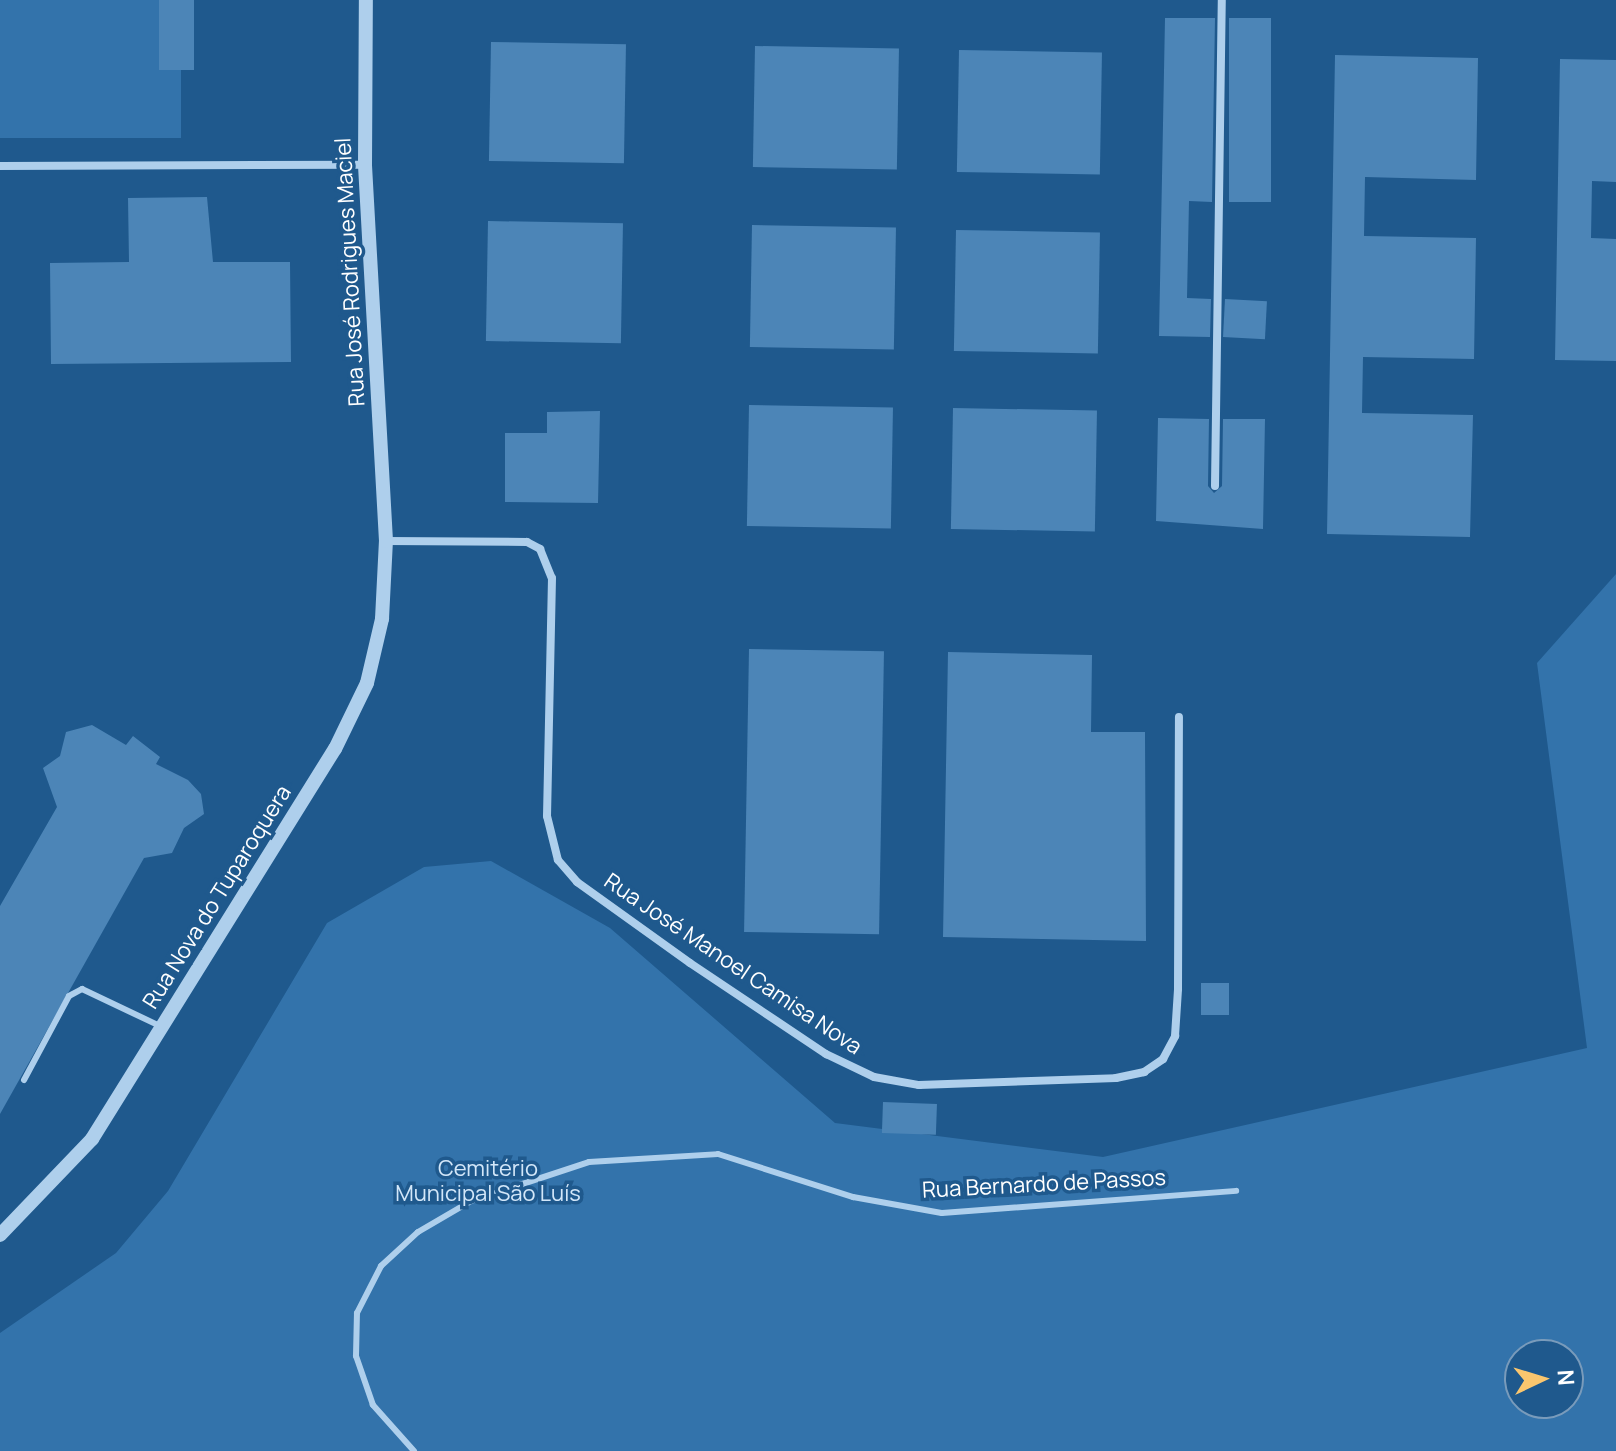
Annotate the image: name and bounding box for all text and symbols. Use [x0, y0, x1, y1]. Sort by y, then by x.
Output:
street label: Rua José Rodrigues Maciel [330, 137, 370, 407]
street label: Rua Nova do Tuparoquera [137, 780, 297, 1014]
street label: Rua José Manoel Camisa Nova [599, 868, 867, 1060]
park label: Cemitério Municipal São Luís [395, 1155, 581, 1206]
street label: Rua Bernardo de Passos [921, 1164, 1167, 1204]
north arrow [1504, 1339, 1584, 1419]
text: N [1550, 1369, 1581, 1386]

